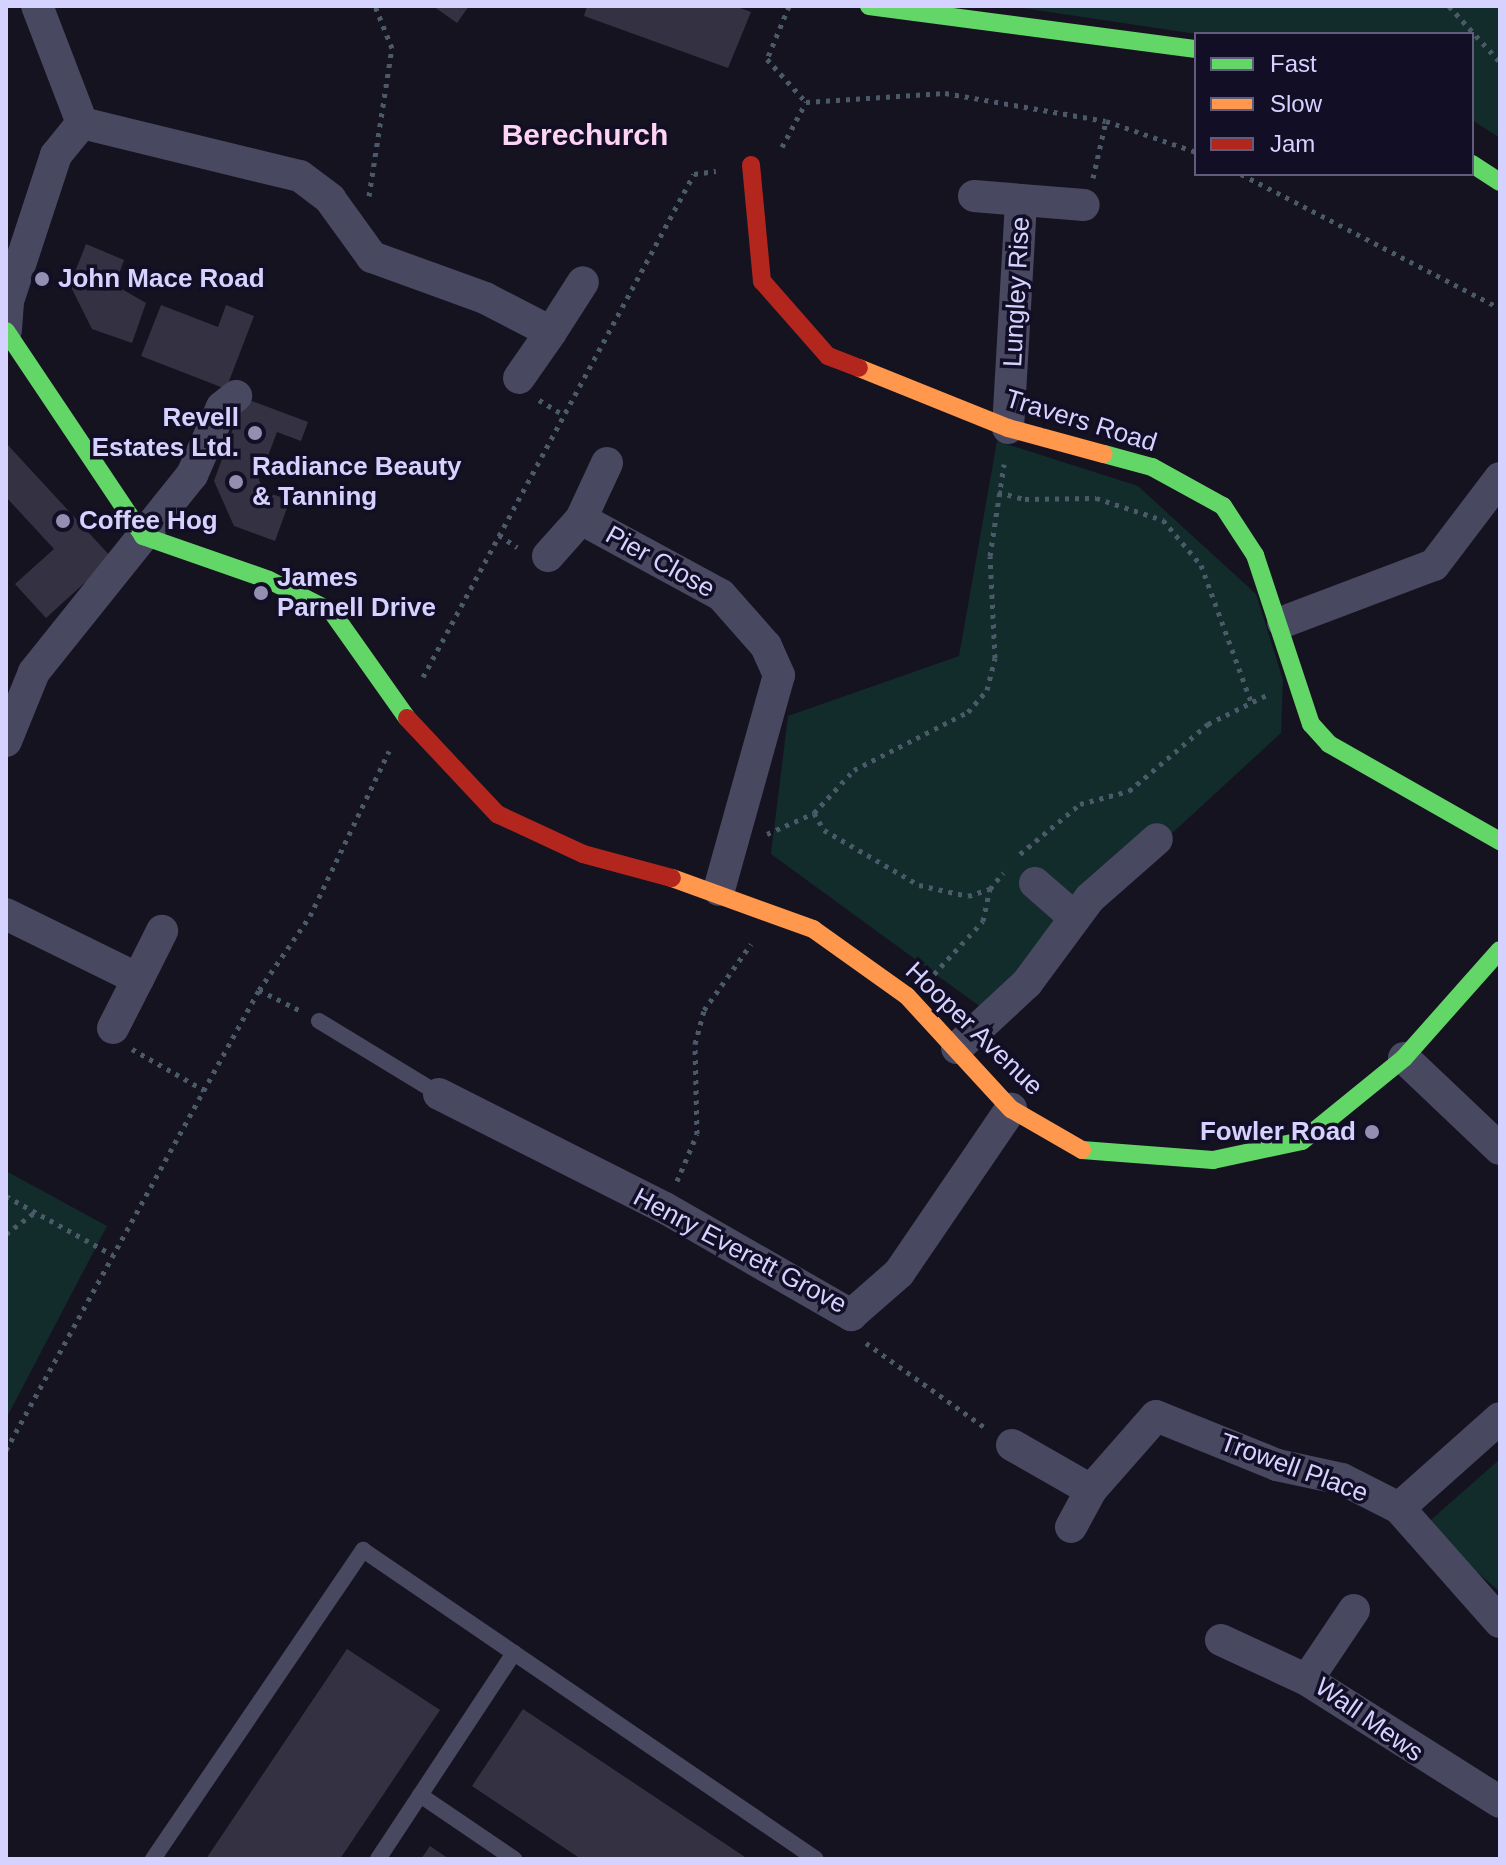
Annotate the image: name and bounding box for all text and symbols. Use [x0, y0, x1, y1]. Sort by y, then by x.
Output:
legend [1194, 32, 1474, 176]
text: Fast [1270, 50, 1317, 77]
text: Slow [1270, 90, 1322, 117]
district label: Berechurch [502, 117, 668, 153]
text: Jam [1270, 130, 1315, 157]
street label: Lungley Rise [997, 216, 1037, 368]
place label: John Mace Road [58, 263, 265, 295]
marker: John Mace Road [33, 270, 51, 288]
street label: Travers Road [1002, 383, 1160, 459]
place label: Revell Estates Ltd. [92, 402, 239, 464]
marker: Revell Estates Ltd. [246, 424, 264, 442]
place label: Radiance Beauty & Tanning [252, 451, 462, 512]
marker: Radiance Beauty & Tanning [227, 473, 245, 491]
place label: Coffee Hog [79, 505, 218, 537]
marker: Coffee Hog [54, 512, 72, 530]
street label: Pier Close [600, 519, 720, 605]
place label: James Parnell Drive [277, 562, 436, 624]
marker: James Parnell Drive [252, 584, 270, 602]
street label: Hooper Avenue [898, 955, 1050, 1103]
place label: Fowler Road [1200, 1116, 1356, 1148]
marker: Fowler Road [1363, 1123, 1381, 1141]
street label: Henry Everett Grove [628, 1182, 852, 1320]
street label: Trowell Place [1216, 1427, 1372, 1509]
street label: Wall Mews [1309, 1671, 1429, 1769]

